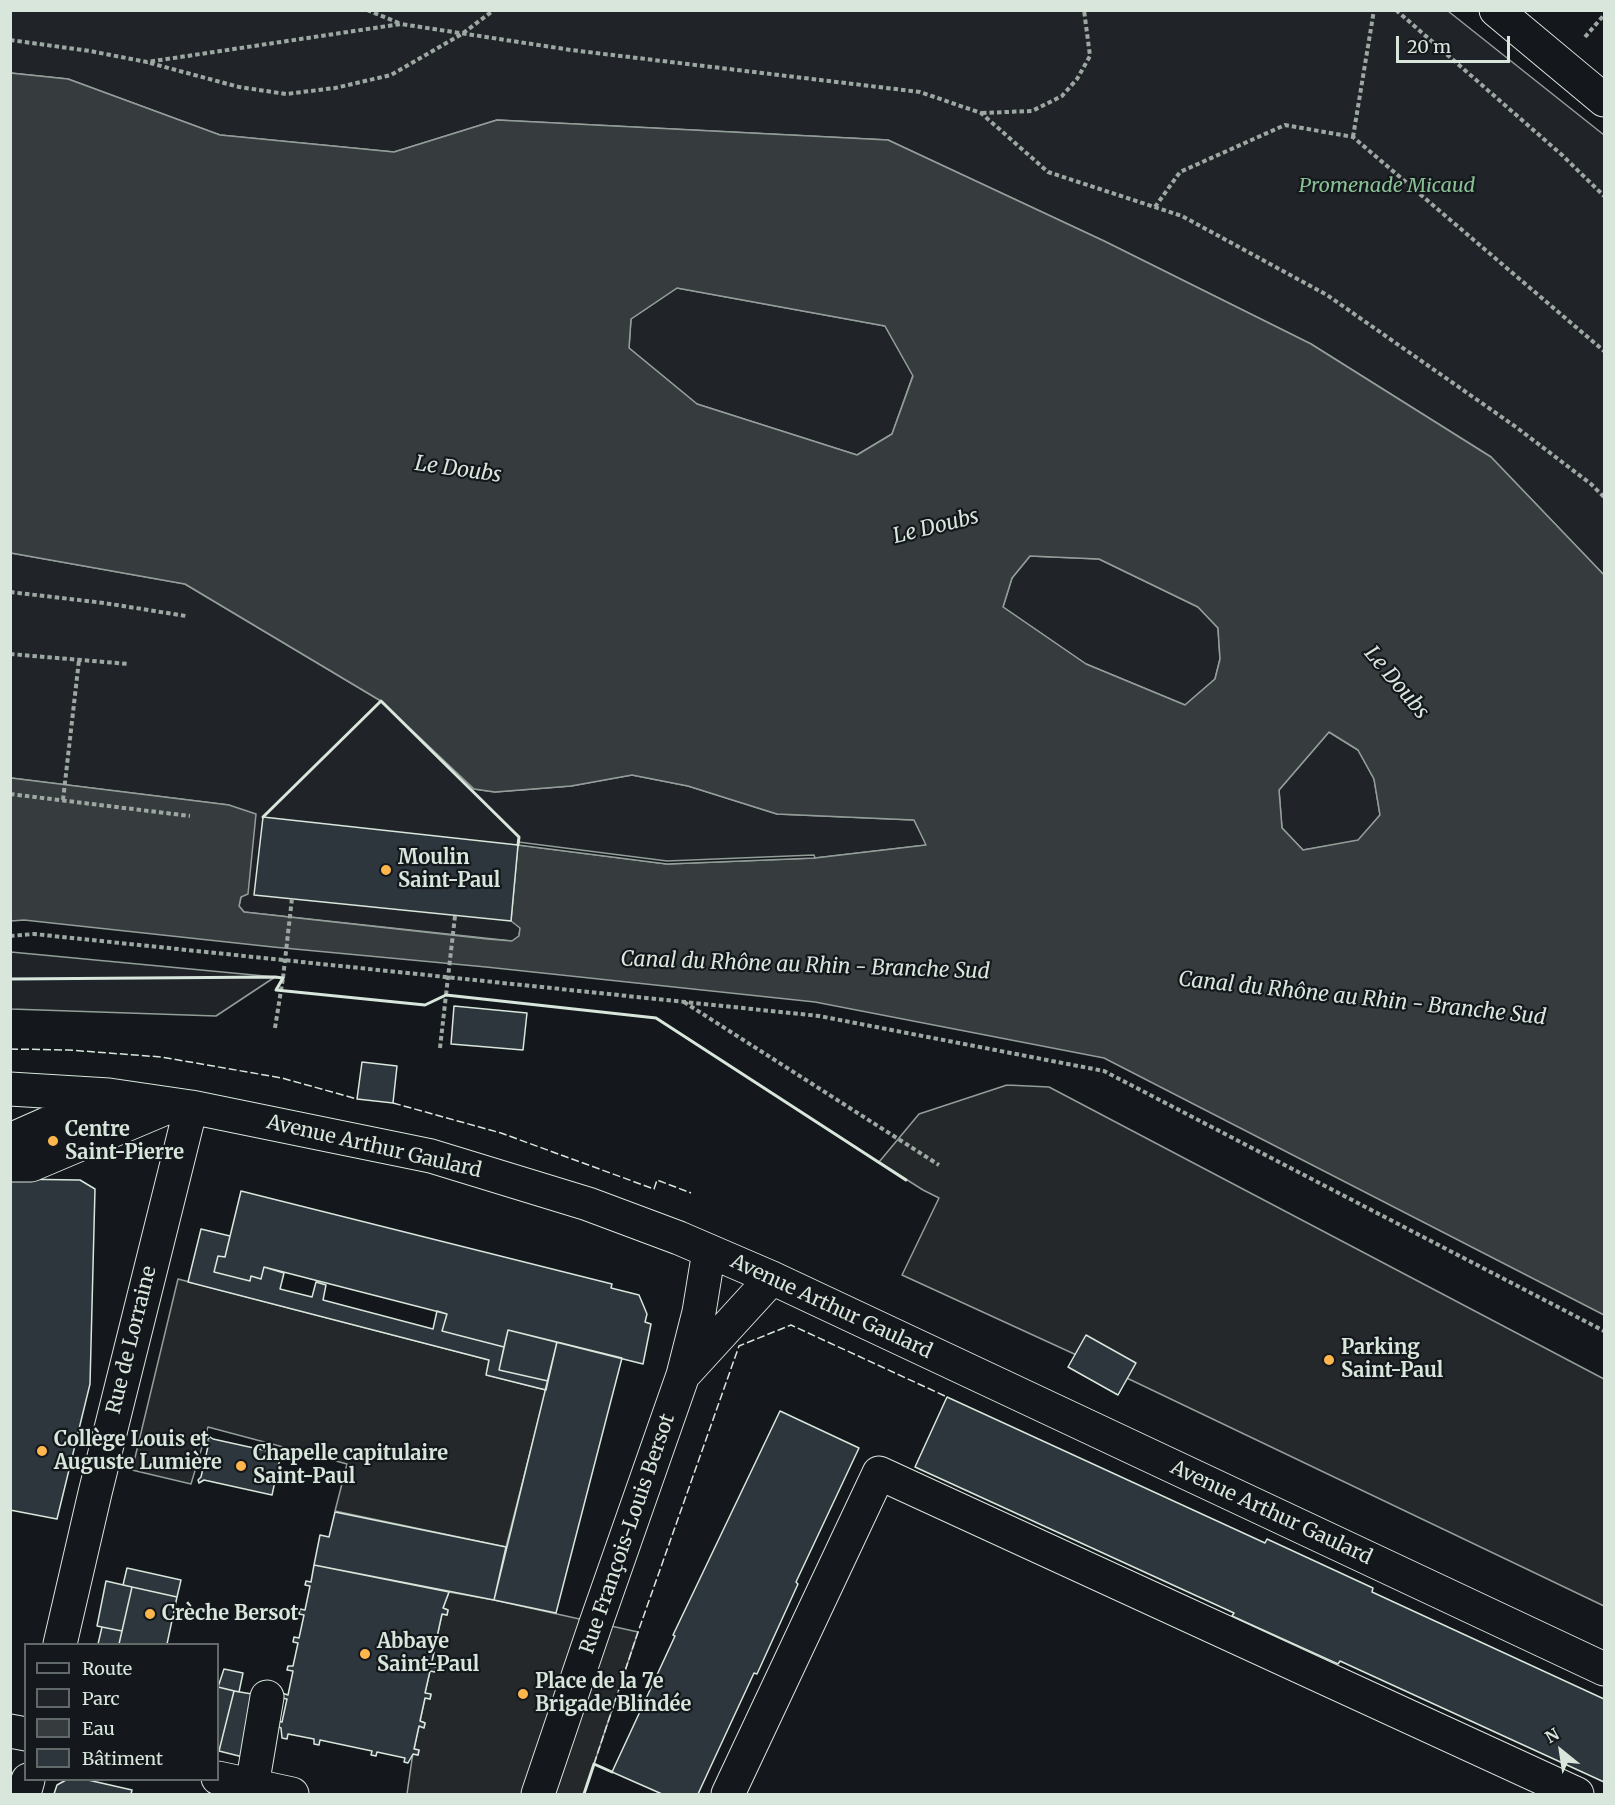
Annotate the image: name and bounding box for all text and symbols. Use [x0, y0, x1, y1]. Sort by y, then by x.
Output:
scale bar [1399, 24, 1513, 62]
text: 20 m [1407, 35, 1451, 58]
park label: Promenade Micaud [1299, 174, 1475, 198]
water label: Le Doubs [413, 451, 503, 489]
water label: Le Doubs [891, 504, 981, 550]
water label: Le Doubs [1358, 641, 1434, 725]
place label: Moulin Saint-Paul [398, 846, 500, 893]
marker: Moulin Saint-Paul [379, 863, 393, 877]
water label: Canal du Rhône au Rhin - Branche Sud [620, 947, 990, 985]
water label: Canal du Rhône au Rhin - Branche Sud [1177, 967, 1547, 1031]
street label: Avenue Arthur Gaulard [264, 1111, 484, 1183]
place label: Centre Saint-Pierre [65, 1118, 184, 1165]
marker: Centre Saint-Pierre [46, 1134, 60, 1148]
street label: Avenue Arthur Gaulard [726, 1250, 936, 1364]
street label: Rue de Lorraine [102, 1263, 162, 1417]
place label: Parking Saint-Paul [1341, 1336, 1443, 1383]
marker: Parking Saint-Paul [1322, 1353, 1336, 1367]
street label: Rue François-Louis Bersot [576, 1411, 680, 1657]
place label: Collège Louis et Auguste Lumière [54, 1428, 222, 1475]
place label: Chapelle capitulaire Saint-Paul [253, 1442, 448, 1489]
marker: Collège Louis et Auguste Lumière [35, 1444, 49, 1458]
street label: Avenue Arthur Gaulard [1166, 1456, 1376, 1570]
marker: Chapelle capitulaire Saint-Paul [234, 1459, 248, 1473]
place label: Crèche Bersot [162, 1602, 299, 1626]
marker: Crèche Bersot [143, 1607, 157, 1621]
place label: Abbaye Saint-Paul [377, 1630, 479, 1677]
legend [24, 1643, 219, 1781]
marker: Abbaye Saint-Paul [358, 1647, 372, 1661]
text: Route [82, 1657, 132, 1680]
place label: Place de la 7e Brigade Blindée [535, 1670, 691, 1717]
text: Parc [82, 1687, 120, 1710]
marker: Place de la 7e Brigade Blindée [516, 1687, 530, 1701]
text: Eau [82, 1717, 115, 1740]
north arrow [1531, 1721, 1591, 1781]
text: N [1542, 1724, 1562, 1747]
text: Bâtiment [82, 1747, 163, 1770]

